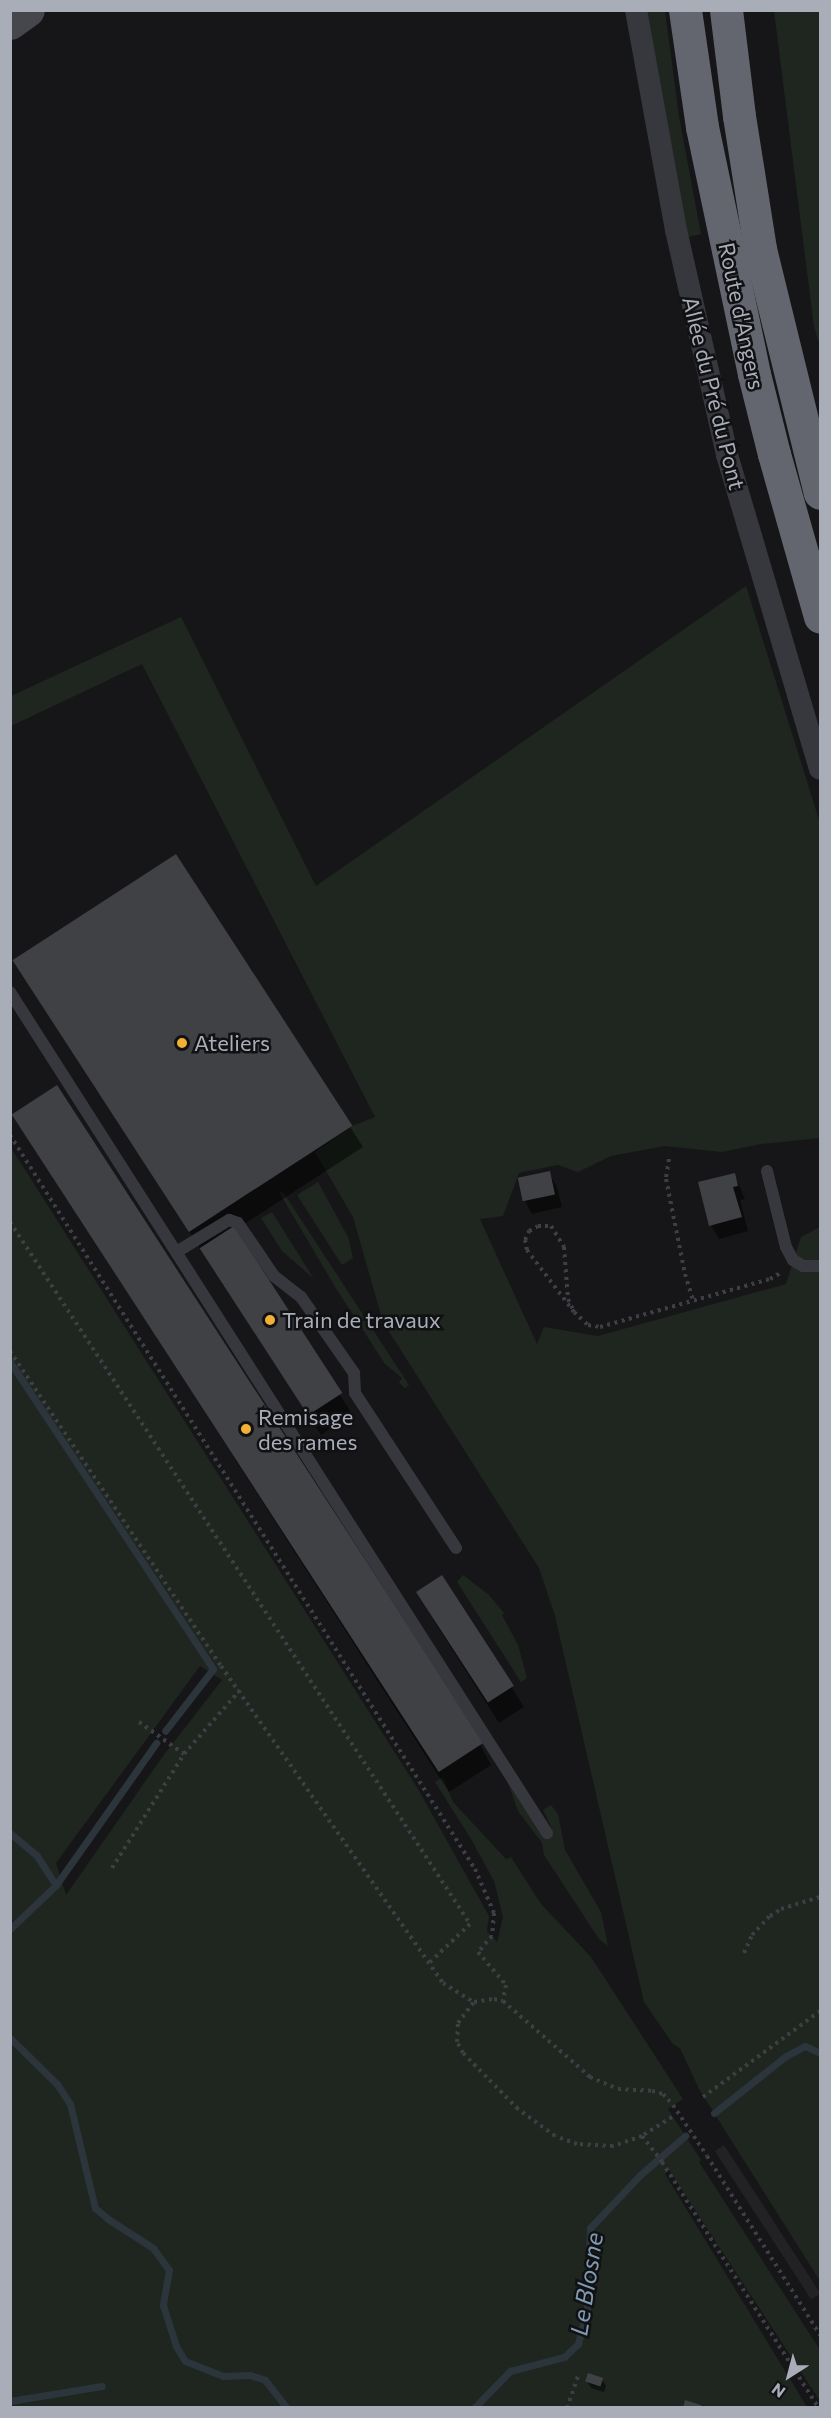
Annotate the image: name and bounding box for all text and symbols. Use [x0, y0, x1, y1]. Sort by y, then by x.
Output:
street label: Route d'Angers [714, 240, 770, 392]
street label: Allée du Pré du Pont [677, 294, 751, 492]
place label: Ateliers [194, 1030, 270, 1056]
marker: Ateliers [175, 1036, 189, 1050]
place label: Train de travaux [282, 1307, 441, 1333]
marker: Train de travaux [263, 1313, 277, 1327]
place label: Remisage des rames [258, 1403, 357, 1454]
marker: Remisage des rames [239, 1422, 253, 1436]
water label: Le Blosne [564, 2230, 608, 2338]
north arrow [759, 2346, 819, 2406]
text: N [768, 2380, 789, 2402]

